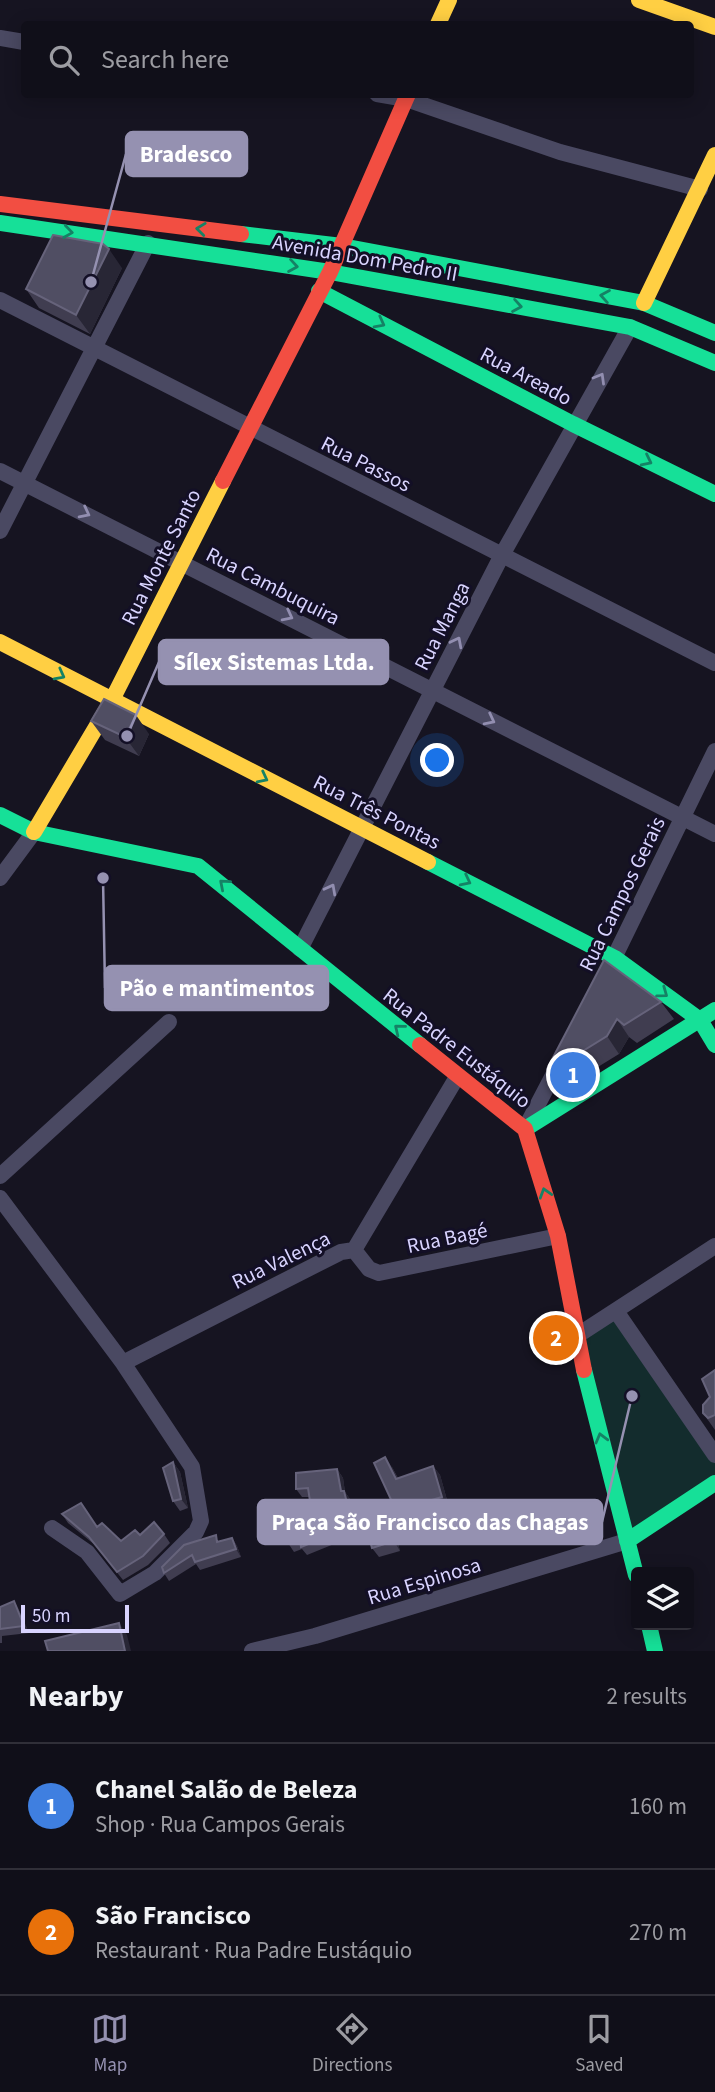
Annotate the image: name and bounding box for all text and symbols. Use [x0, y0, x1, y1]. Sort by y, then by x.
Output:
search box [21, 21, 694, 98]
icon: search [45, 41, 83, 79]
text: Search here [101, 41, 229, 78]
callout: Bradesco [126, 132, 247, 176]
text: Bradesco [140, 138, 232, 171]
one-way arrow [195, 222, 207, 237]
one-way arrow [62, 225, 73, 240]
street label: Avenida Dom Pedro II [270, 227, 460, 289]
one-way arrow [287, 258, 299, 273]
one-way arrow [599, 289, 611, 304]
one-way arrow [511, 298, 523, 313]
one-way arrow [373, 315, 385, 328]
street label: Rua Areado [475, 339, 577, 413]
one-way arrow [592, 372, 605, 385]
street label: Rua Passos [316, 429, 416, 500]
one-way arrow [640, 453, 652, 467]
street label: Rua Monte Santo [114, 484, 208, 630]
one-way arrow [78, 505, 90, 519]
street label: Rua Cambuquira [201, 539, 345, 633]
street label: Rua Manga [407, 576, 477, 676]
one-way arrow [281, 608, 293, 622]
one-way arrow [448, 637, 462, 649]
callout: Sílex Sistemas Ltda. [159, 640, 388, 684]
text: Sílex Sistemas Ltda. [173, 646, 375, 679]
one-way arrow [53, 667, 65, 680]
one-way arrow [483, 712, 495, 725]
your location [420, 743, 454, 777]
street label: Rua Três Pontas [308, 767, 446, 857]
one-way arrow [256, 770, 268, 784]
street label: Rua Campos Gerais [572, 811, 673, 976]
one-way arrow [459, 873, 471, 886]
one-way arrow [219, 880, 232, 892]
one-way arrow [323, 884, 337, 896]
callout: Pão e mantimentos [105, 966, 328, 1010]
text: Pão e mantimentos [119, 972, 315, 1005]
street label: Rua Padre Eustáquio [377, 981, 537, 1115]
one-way arrow [655, 985, 668, 997]
one-way arrow [394, 1025, 406, 1038]
pin: 1 [550, 1049, 596, 1101]
one-way arrow [538, 1187, 553, 1199]
street label: Rua Bagé [404, 1215, 490, 1261]
street label: Rua Valença [227, 1223, 335, 1297]
pin: 2 [533, 1312, 579, 1364]
one-way arrow [595, 1432, 609, 1444]
callout: Praça São Francisco das Chagas [258, 1500, 602, 1544]
text: Praça São Francisco das Chagas [272, 1506, 588, 1539]
street label: Rua Espinosa [364, 1550, 484, 1612]
map controls [631, 1567, 694, 1630]
button: layers [631, 1567, 694, 1630]
scale bar [21, 1602, 130, 1634]
text: 50 m [32, 1603, 70, 1630]
text: Nearby [28, 1675, 123, 1718]
text: 2 results [607, 1680, 687, 1713]
text: Chanel Salão de Beleza [95, 1771, 357, 1808]
text: 1 [45, 1790, 57, 1823]
text: 160 m [629, 1790, 687, 1823]
text: Shop · Rua Campos Gerais [95, 1808, 345, 1841]
text: São Francisco [95, 1897, 251, 1934]
text: 2 [45, 1916, 57, 1949]
text: 270 m [629, 1916, 687, 1949]
text: Restaurant · Rua Padre Eustáquio [95, 1934, 412, 1967]
tab: Map [91, 2010, 129, 2079]
tab: Directions [312, 2010, 392, 2079]
tab: Saved [575, 2010, 624, 2079]

